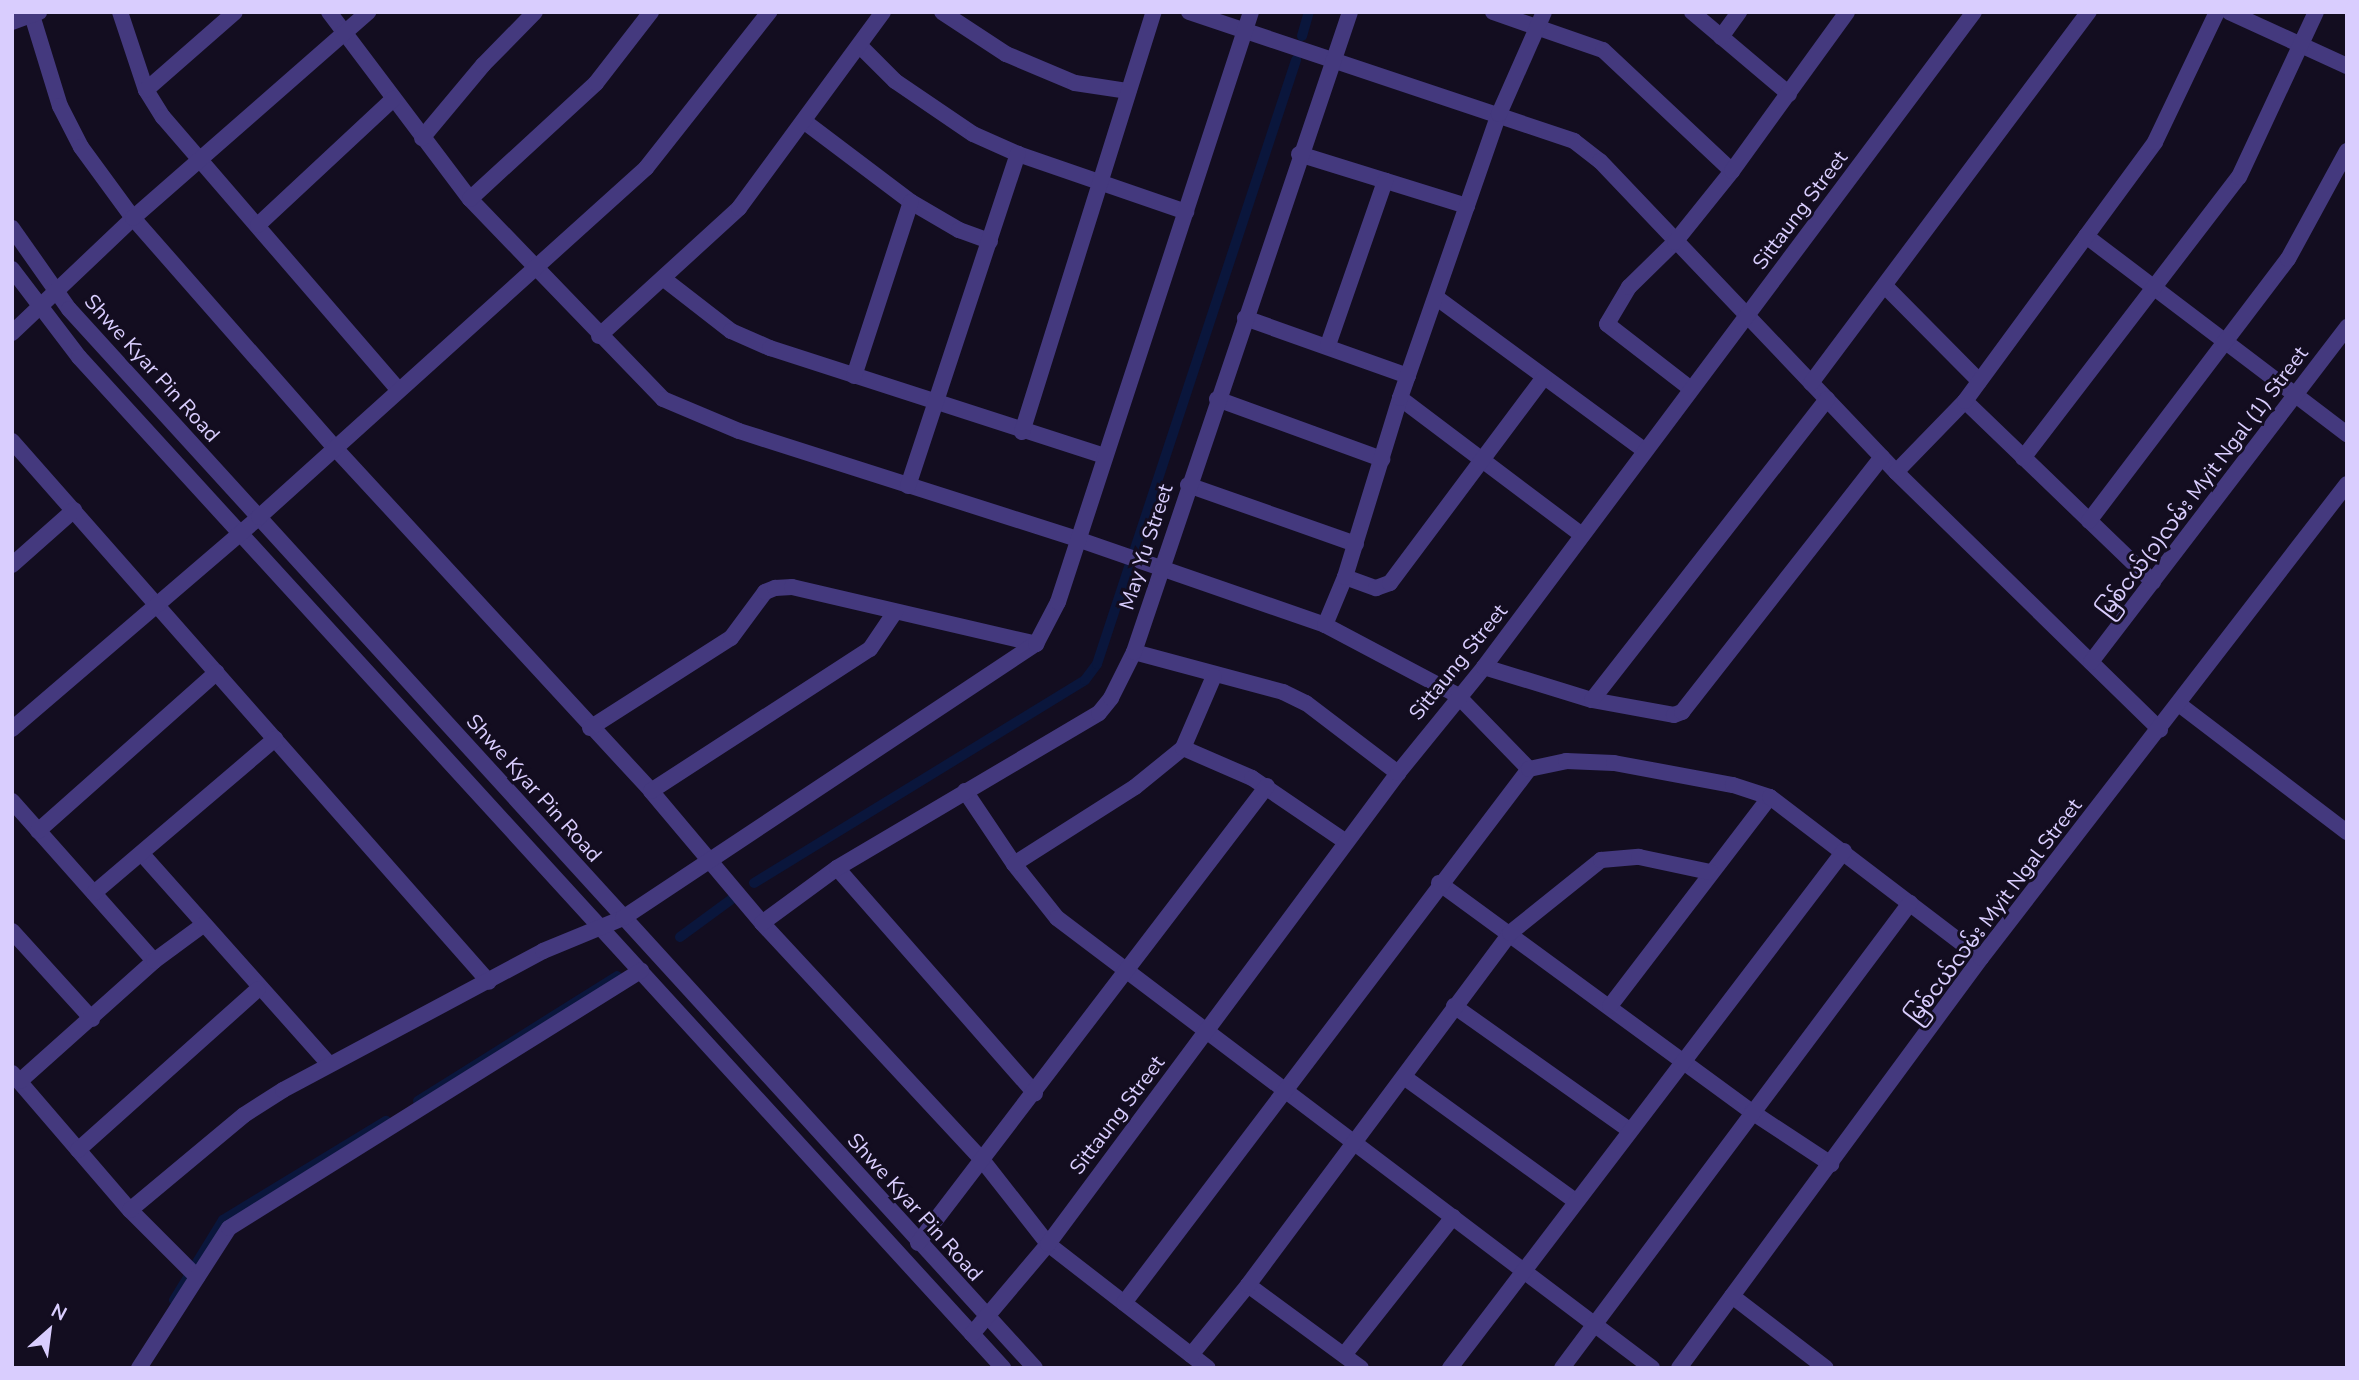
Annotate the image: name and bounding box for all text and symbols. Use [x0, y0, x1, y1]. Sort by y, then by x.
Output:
street label: Sittaung Street [1747, 146, 1853, 274]
street label: Shwe Kyar Pin Road [79, 289, 225, 447]
street label: မြစ်ငယ်(၁)လမ်း Myit Ngal (1) Street [2093, 341, 2313, 623]
street label: May Yu Street [1114, 481, 1178, 613]
street label: Sittaung Street [1404, 599, 1512, 725]
street label: Shwe Kyar Pin Road [461, 709, 607, 867]
street label: မြစ်ငယ်လမ်း Myit Ngal Street [1901, 794, 2087, 1028]
street label: Sittaung Street [1064, 1051, 1170, 1179]
street label: Shwe Kyar Pin Road [842, 1128, 988, 1286]
north arrow [14, 1296, 84, 1366]
text: N [46, 1298, 71, 1327]

